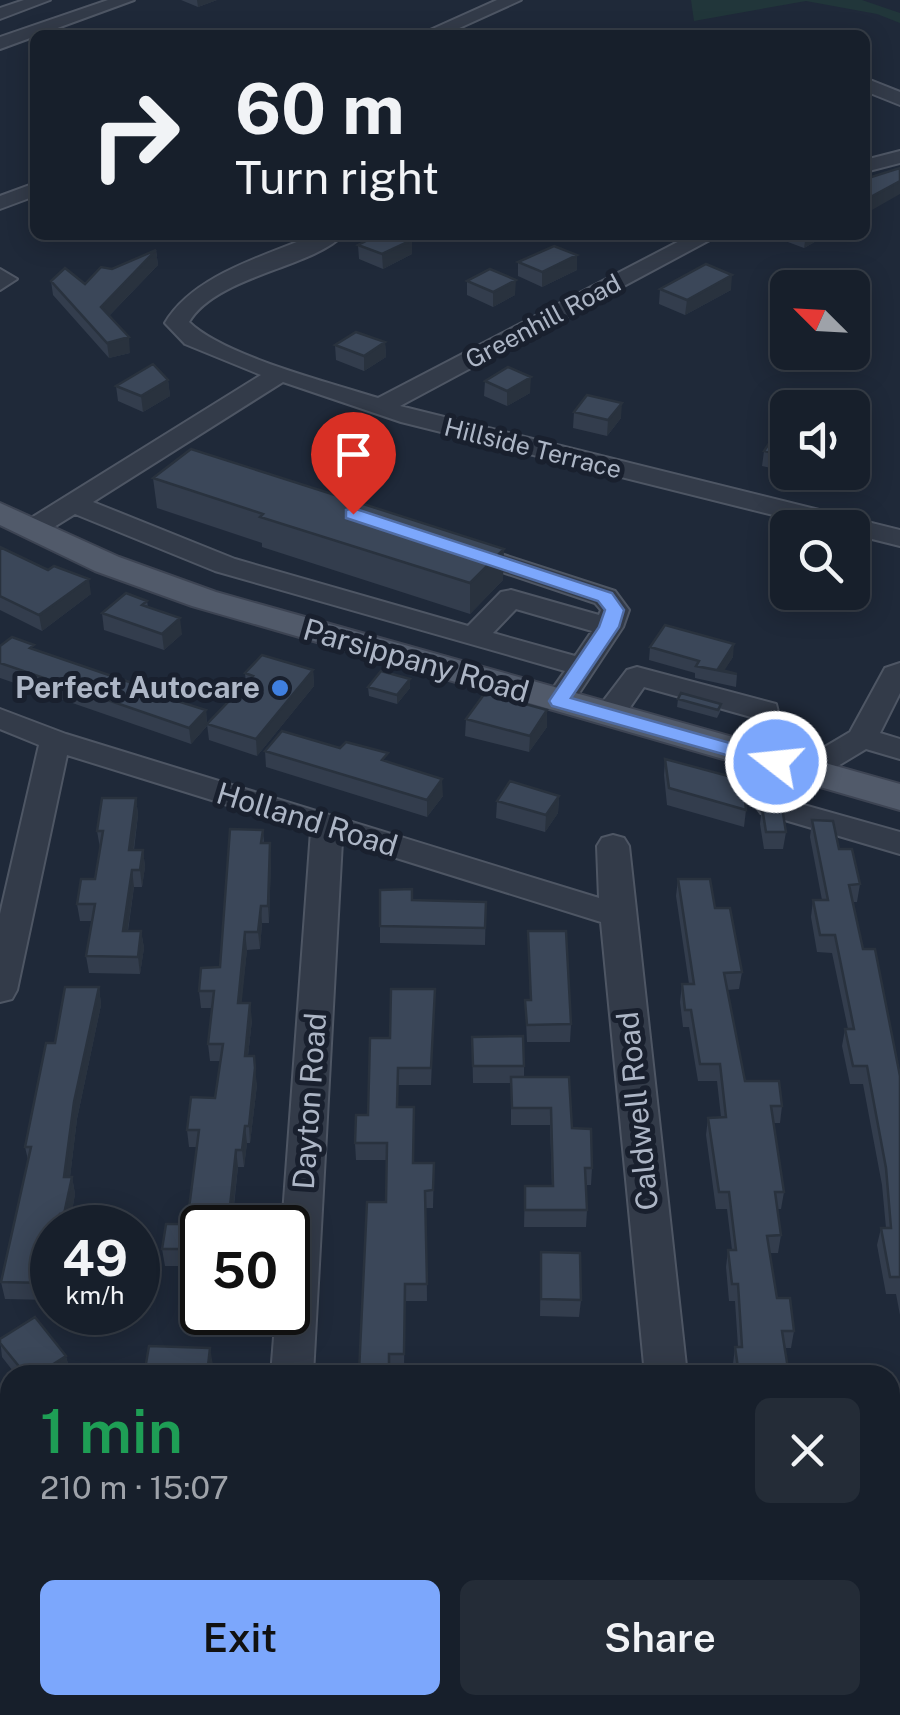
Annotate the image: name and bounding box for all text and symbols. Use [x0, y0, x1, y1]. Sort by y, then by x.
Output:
text: 60 m [235, 67, 405, 150]
icon: right [70, 70, 200, 200]
text: Turn right [235, 151, 439, 204]
street label: Greenhill Road [460, 268, 626, 374]
north arrow [770, 270, 870, 370]
map controls [770, 270, 870, 610]
button: sound [770, 390, 870, 490]
street label: Hillside Terrace [441, 411, 625, 485]
pin [311, 412, 396, 515]
icon: arrive [326, 427, 381, 482]
button: search [770, 510, 870, 610]
street label: Parsippany Road [299, 611, 533, 709]
place label: Perfect Autocare [15, 669, 260, 705]
marker: Perfect Autocare [269, 677, 291, 699]
position arrow [724, 710, 828, 814]
street label: Holland Road [212, 774, 402, 864]
street label: Caldwell Road [609, 1010, 665, 1212]
street label: Dayton Road [285, 1011, 333, 1190]
speed limit sign: 50 [180, 1205, 310, 1335]
text: 49 [62, 1228, 128, 1287]
text: km/h [66, 1280, 124, 1310]
text: 1 min [40, 1396, 183, 1467]
button: close [755, 1398, 860, 1503]
text: 210 m · 15:07 [40, 1469, 229, 1506]
button: Exit [40, 1580, 440, 1695]
button: Share [460, 1580, 860, 1695]

